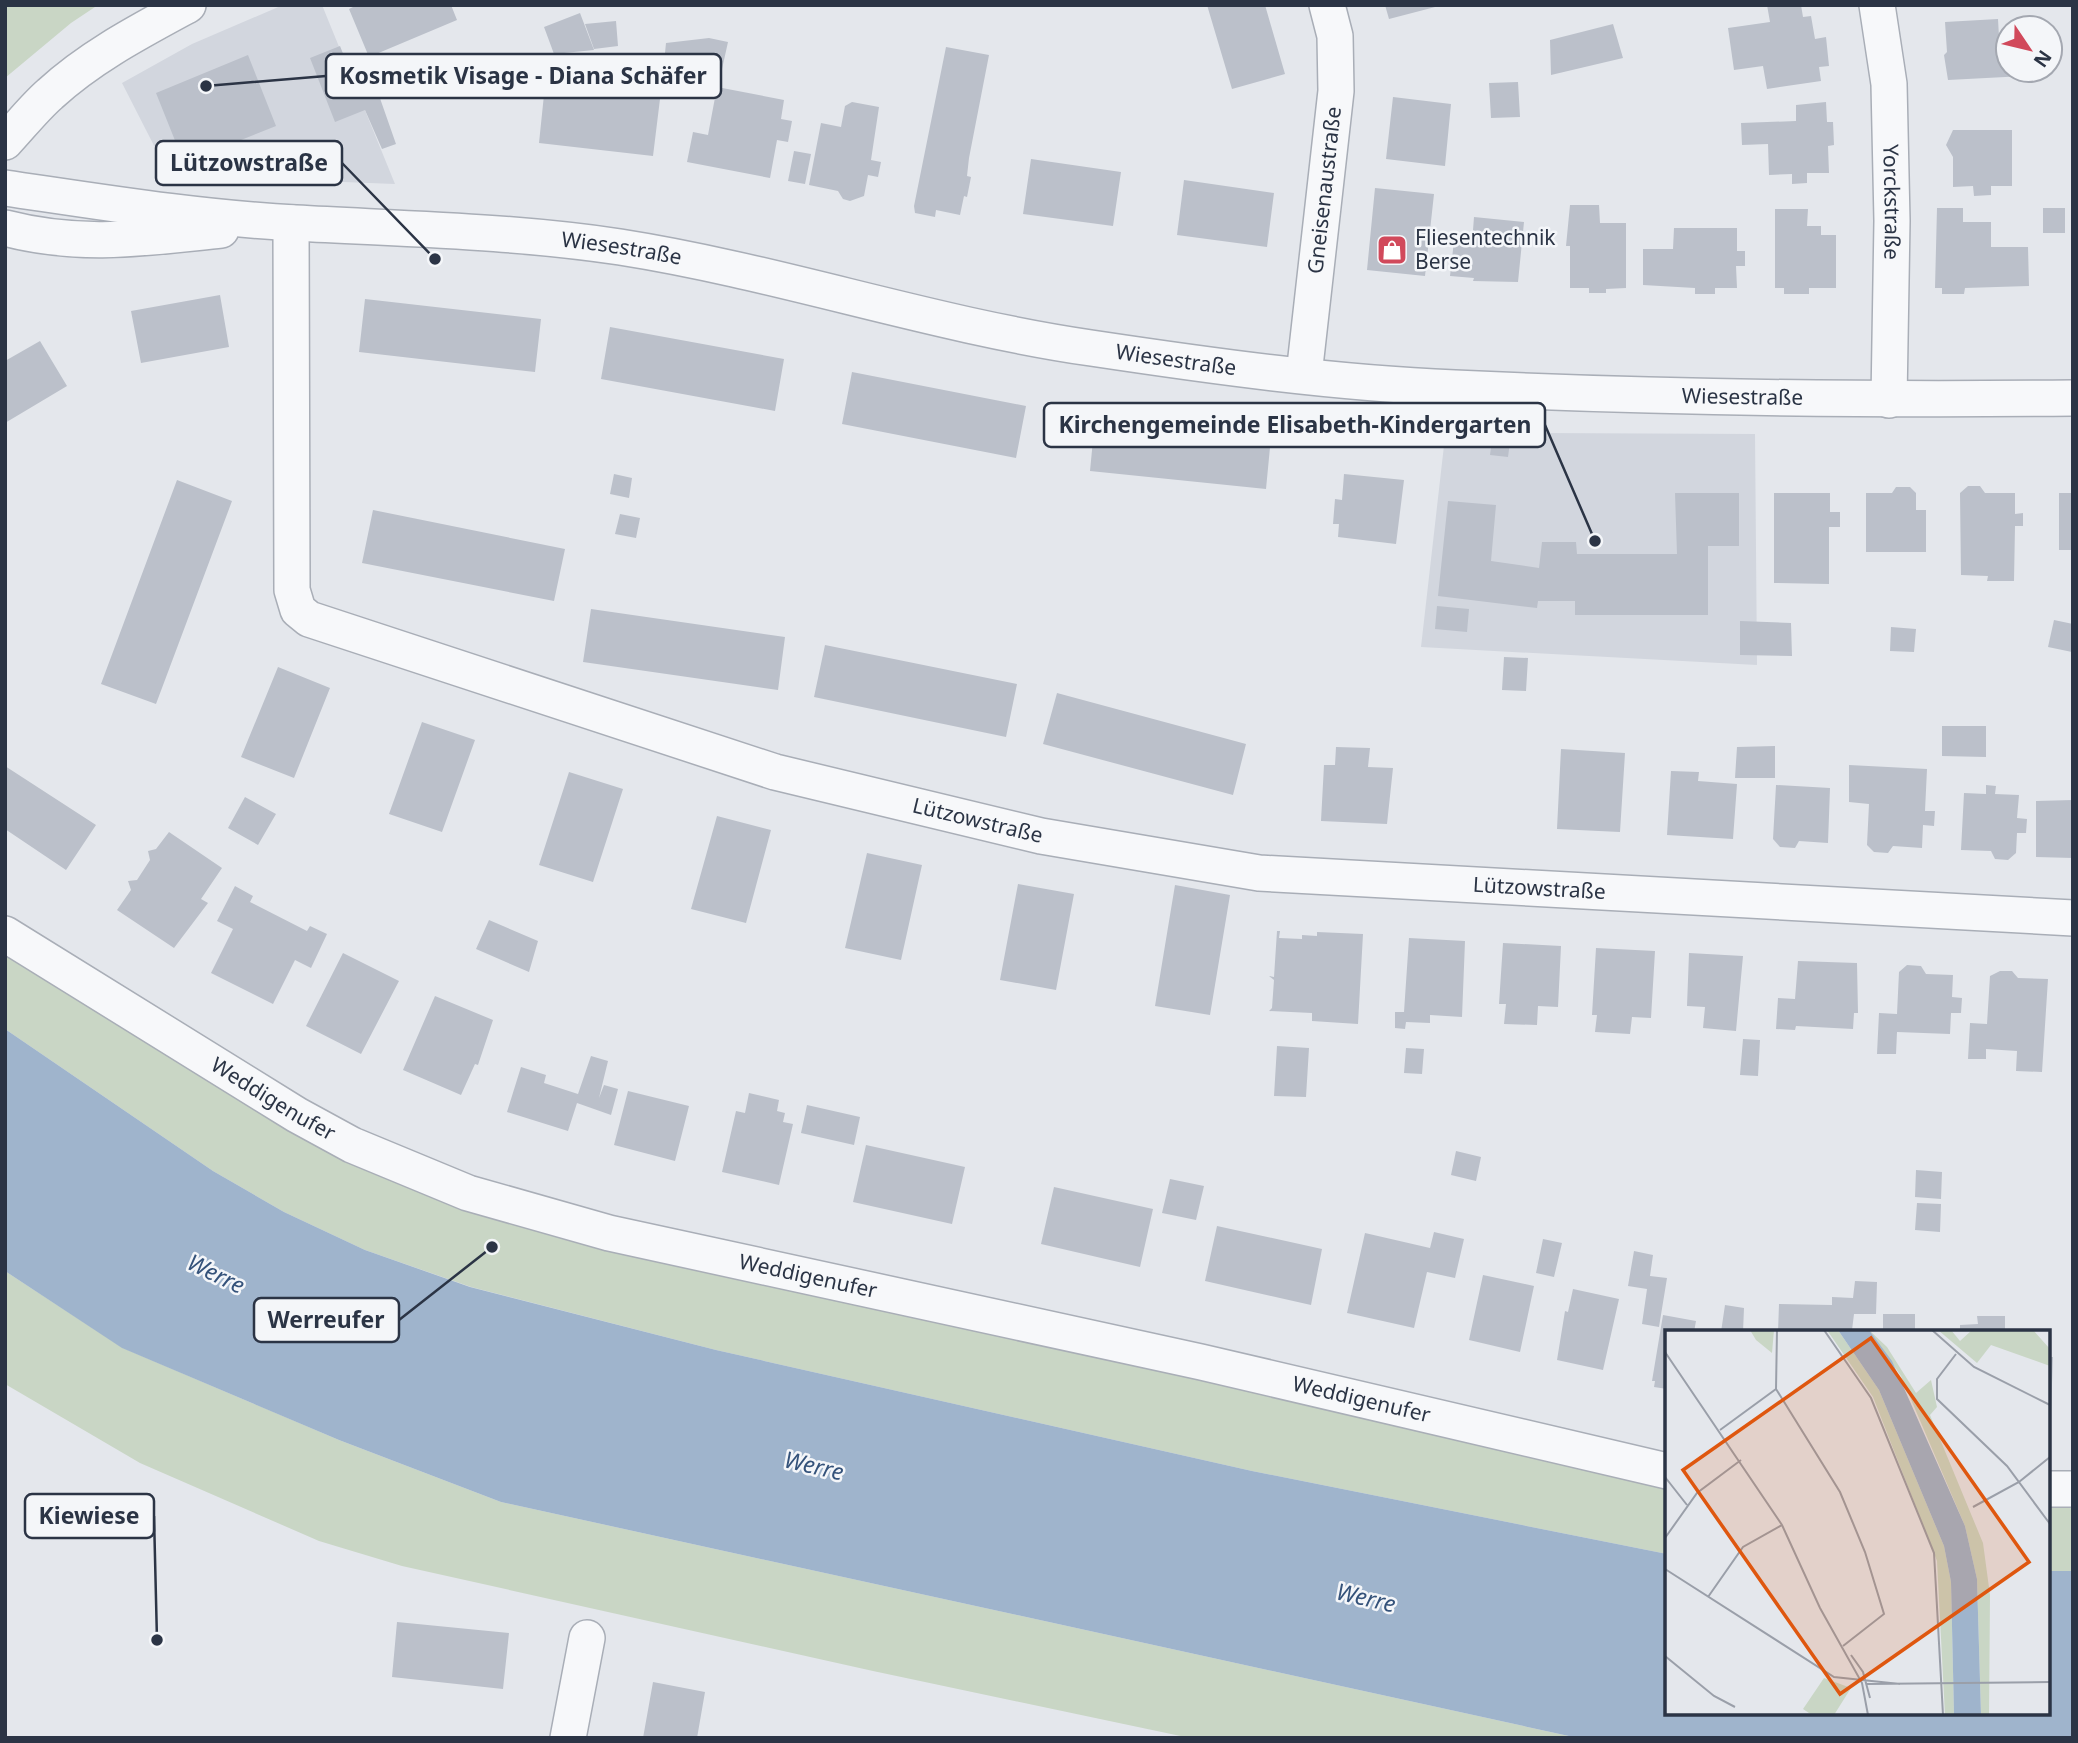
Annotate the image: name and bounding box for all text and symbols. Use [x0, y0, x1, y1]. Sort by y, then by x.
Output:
north arrow [1994, 14, 2064, 84]
text: N [2028, 45, 2058, 73]
callout: Kosmetik Visage - Diana Schäfer [326, 54, 721, 98]
text: Kosmetik Visage - Diana Schäfer [339, 59, 707, 91]
street label: Gneisenaustraße [1301, 105, 1347, 275]
callout: Lützowstraße [156, 141, 342, 185]
street label: Yorckstraße [1877, 144, 1907, 260]
text: Lützowstraße [170, 146, 328, 178]
place label: Fliesentechnik Berse [1415, 223, 1556, 275]
street label: Wiesestraße [560, 225, 684, 271]
shop icon: Fliesentechnik Berse [1375, 233, 1409, 267]
street label: Wiesestraße [1114, 337, 1238, 381]
street label: Wiesestraße [1681, 381, 1803, 411]
callout: Kirchengemeinde Elisabeth-Kindergarten [1044, 403, 1545, 447]
text: Kirchengemeinde Elisabeth-Kindergarten [1058, 408, 1532, 440]
street label: Lützowstraße [910, 791, 1046, 849]
street label: Lützowstraße [1472, 870, 1607, 905]
street label: Weddigenufer [206, 1050, 341, 1147]
water label: Werre [182, 1246, 250, 1301]
street label: Weddigenufer [736, 1247, 880, 1304]
callout: Werreufer [254, 1298, 399, 1342]
text: Werreufer [267, 1303, 385, 1335]
inset map [1665, 1330, 2050, 1715]
street label: Weddigenufer [1290, 1369, 1434, 1428]
water label: Werre [781, 1443, 847, 1487]
callout: Kiewiese [25, 1494, 154, 1538]
text: Kiewiese [39, 1499, 140, 1531]
water label: Werre [1333, 1575, 1399, 1619]

